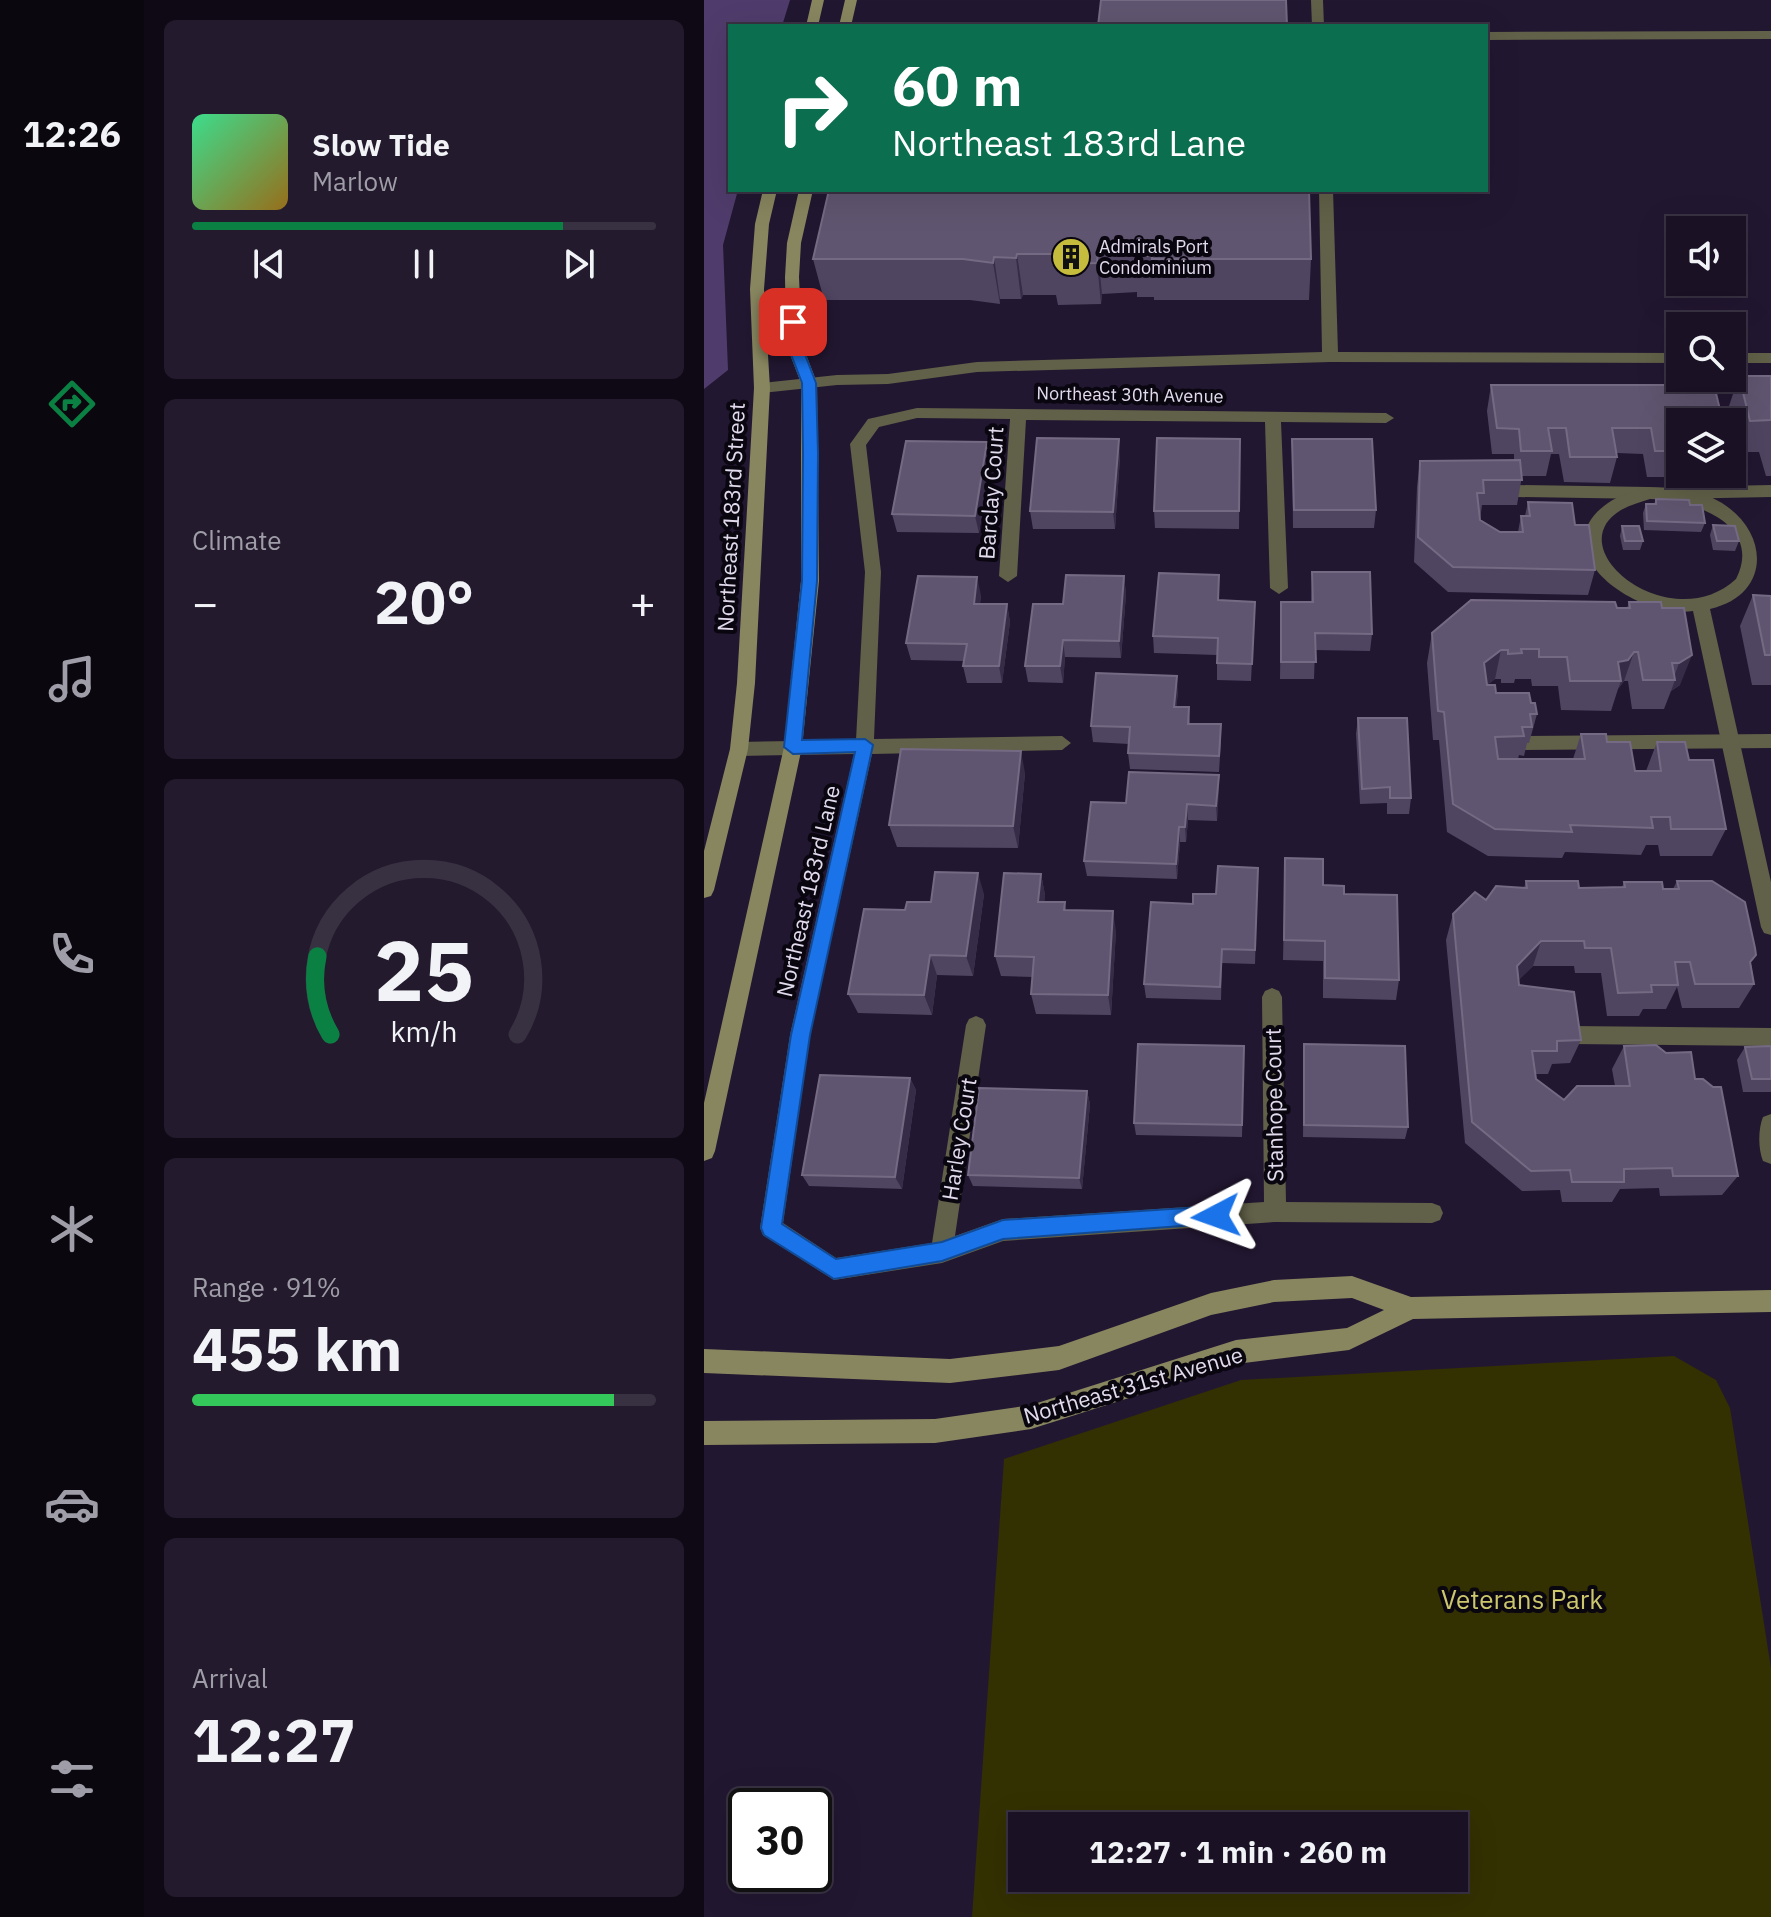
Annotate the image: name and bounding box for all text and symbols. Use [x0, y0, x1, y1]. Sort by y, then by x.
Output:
text: 60 m [892, 49, 1022, 121]
icon: right [760, 56, 864, 160]
text: 12:26 [23, 110, 121, 157]
text: Northeast 183rd Lane [892, 119, 1246, 166]
text: Slow Tide [312, 125, 450, 164]
text: Marlow [312, 164, 398, 198]
map controls [1666, 216, 1746, 488]
button: sound [1666, 216, 1746, 296]
place label: Admirals Port Condominium [1099, 235, 1212, 279]
building icon: Admirals Port Condominium [1050, 236, 1092, 278]
icon: previous [247, 242, 291, 286]
icon: pause [402, 242, 446, 286]
icon: next [557, 242, 601, 286]
pin [759, 288, 827, 356]
icon: arrive [771, 300, 815, 344]
button: search [1666, 312, 1746, 392]
icon: directions [44, 376, 100, 432]
street label: Northeast 30th Avenue [1036, 381, 1224, 408]
street label: Northeast 183rd Street [710, 402, 751, 632]
button: layers [1666, 408, 1746, 488]
street label: Barclay Court [971, 425, 1010, 560]
text: Climate [192, 523, 282, 557]
text: 20° [374, 562, 474, 641]
text: − [192, 574, 218, 631]
text: + [630, 574, 656, 631]
icon: music [44, 651, 100, 707]
street label: Northeast 183rd Lane [769, 782, 846, 1000]
text: 25 [374, 915, 474, 1023]
icon: phone [44, 926, 100, 982]
text: km/h [390, 1013, 458, 1050]
street label: Stanhope Court [1258, 1028, 1289, 1182]
street label: Harley Court [934, 1075, 983, 1202]
position arrow [1174, 1174, 1258, 1258]
icon: climate [44, 1201, 100, 1257]
text: Range · 91% [192, 1270, 341, 1304]
text: 455 km [192, 1309, 402, 1388]
street label: Northeast 31st Avenue [1020, 1339, 1246, 1430]
icon: car [44, 1476, 100, 1532]
park label: Veterans Park [1441, 1582, 1603, 1616]
text: Arrival [192, 1661, 268, 1695]
text: 12:27 [192, 1700, 356, 1779]
icon: filters [44, 1751, 100, 1807]
speed limit sign: 30 [728, 1788, 832, 1892]
text: 12:27 · 1 min · 260 m [1089, 1832, 1387, 1871]

